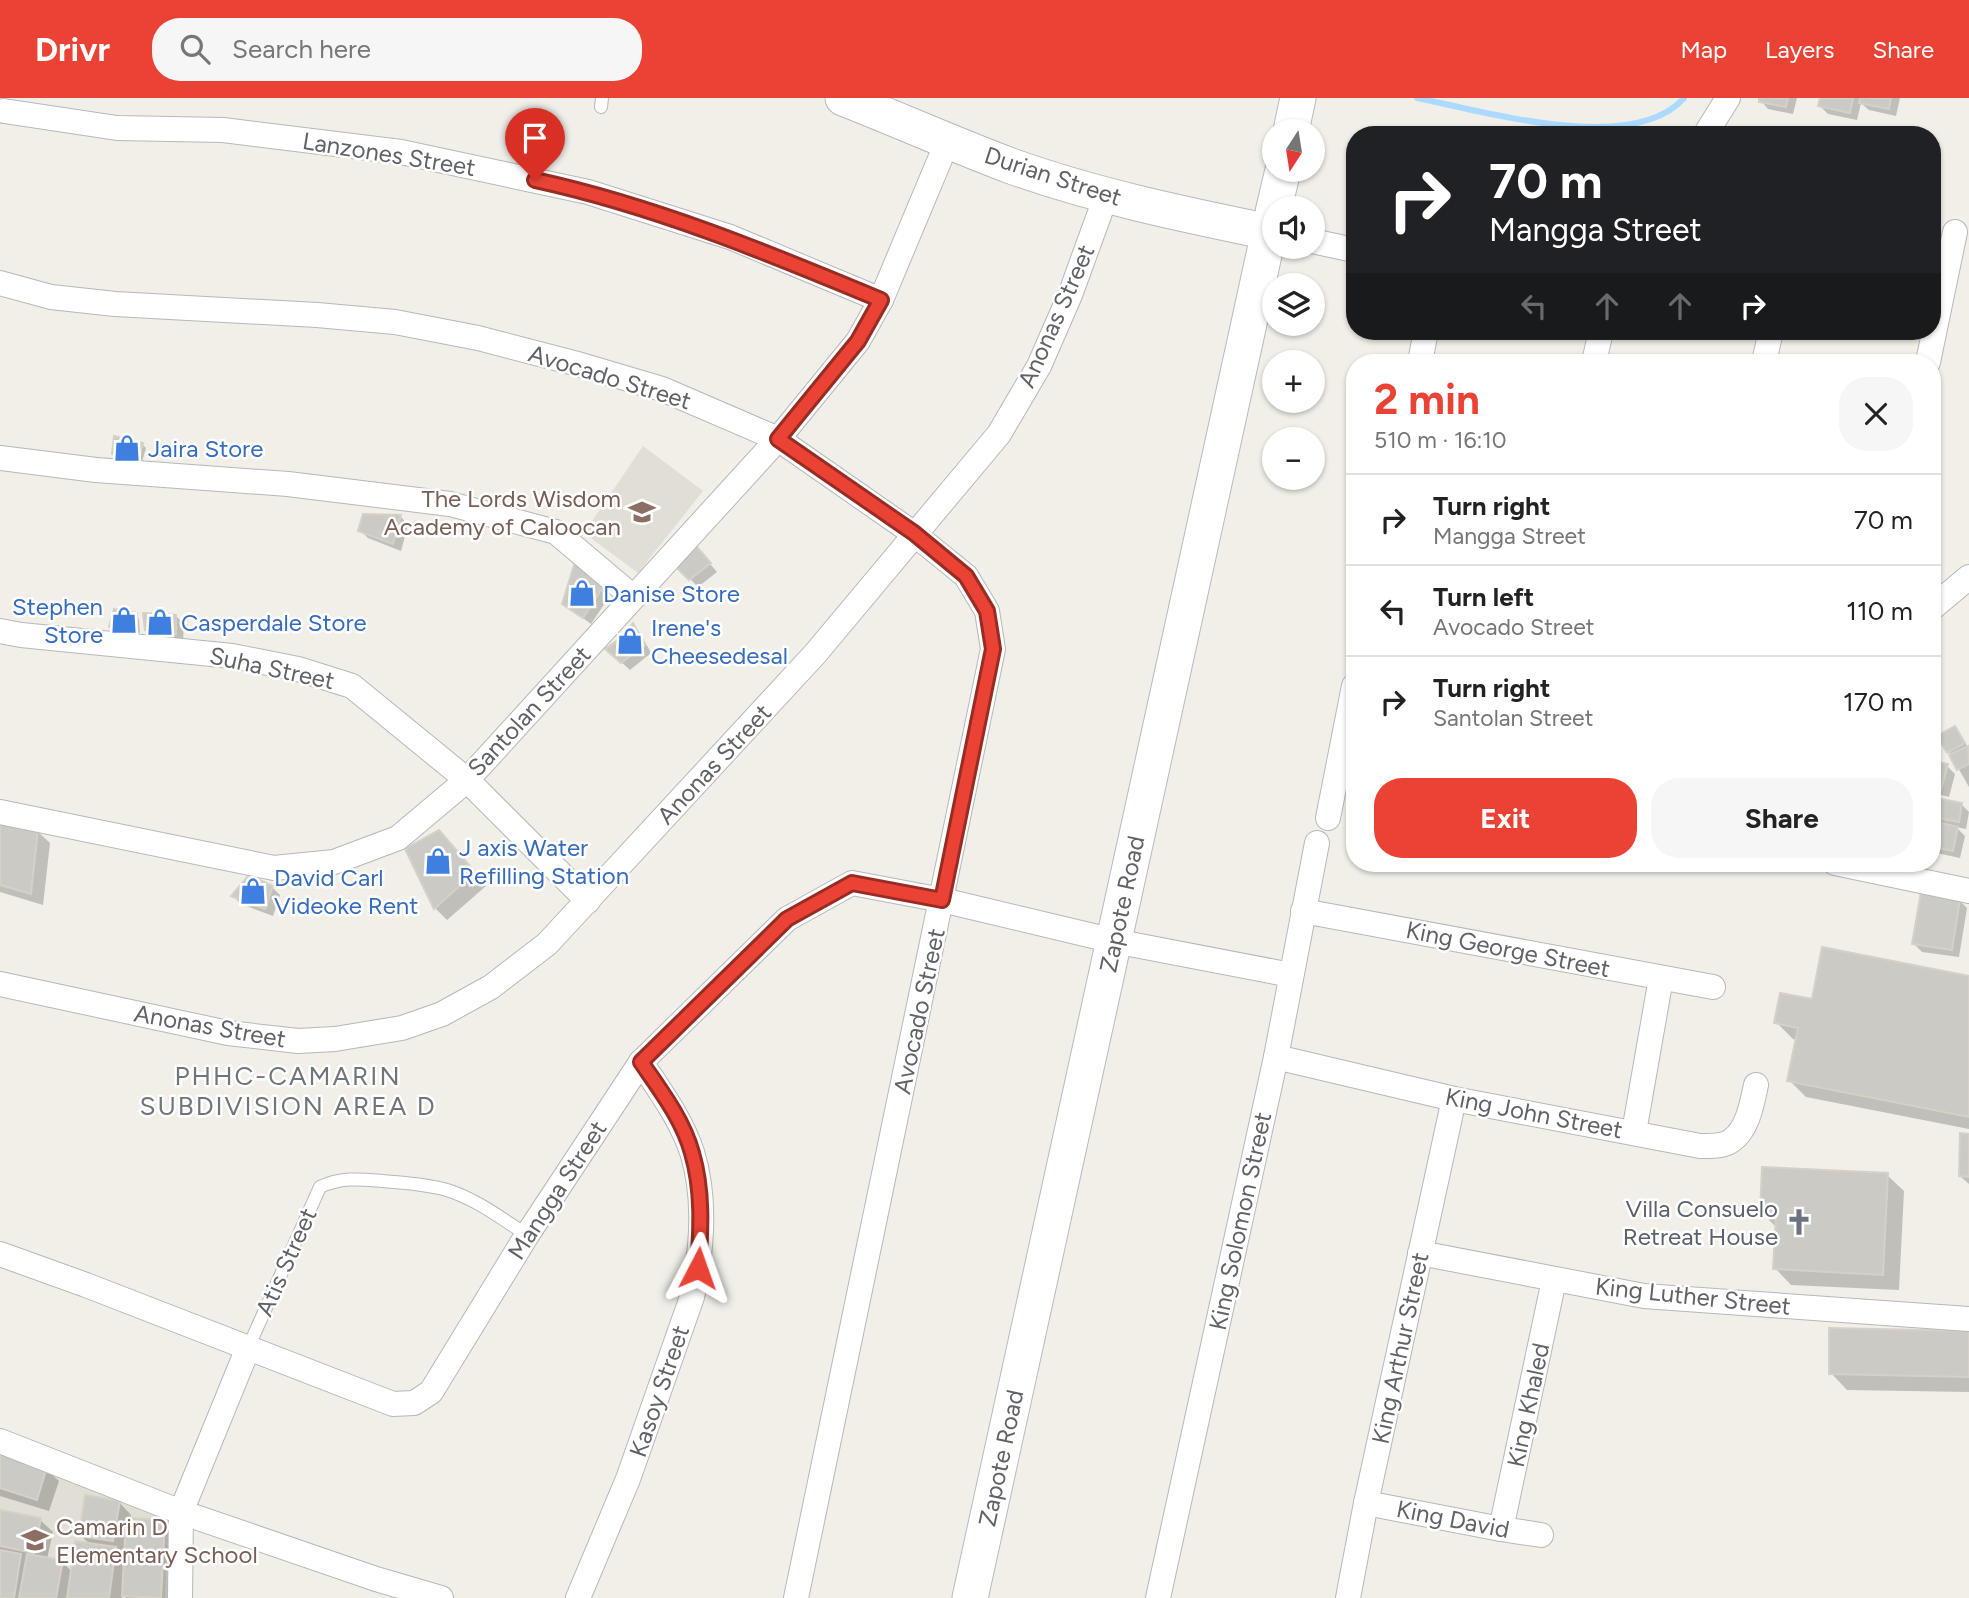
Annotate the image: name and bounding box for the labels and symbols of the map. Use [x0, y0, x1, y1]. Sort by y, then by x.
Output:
pin [505, 108, 565, 180]
north arrow [1262, 119, 1325, 182]
street label: Lanzones Street [300, 126, 478, 182]
street label: Durian Street [981, 140, 1125, 212]
street label: Anonas Street [1012, 240, 1100, 392]
street label: Avocado Street [525, 339, 695, 415]
shop icon: Jaira Store [112, 433, 142, 463]
place label: Jaira Store [148, 434, 263, 463]
place label: The Lords Wisdom Academy of Caloocan [384, 484, 621, 541]
school or university icon: The Lords Wisdom Academy of Caloocan [627, 497, 657, 527]
shop icon: Danise Store [567, 578, 597, 608]
place label: Danise Store [603, 579, 740, 608]
place label: Stephen Store [12, 592, 103, 649]
shop icon: Stephen Store [109, 605, 139, 635]
shop icon: Casperdale Store [145, 607, 175, 637]
place label: Casperdale Store [181, 608, 367, 637]
place label: Irene's Cheesedesal [651, 613, 788, 670]
shop icon: Irene's Cheesedesal [615, 626, 645, 656]
street label: Santolan Street [461, 640, 597, 782]
street label: Suha Street [207, 641, 337, 695]
street label: Anonas Street [651, 698, 777, 830]
place label: J axis Water Refilling Station [459, 833, 629, 890]
street label: Zapote Road [1093, 833, 1151, 975]
shop icon: J axis Water Refilling Station [423, 846, 453, 876]
place label: David Carl Videoke Rent [274, 863, 418, 920]
shop icon: David Carl Videoke Rent [238, 876, 268, 906]
street label: King George Street [1403, 915, 1613, 983]
street label: Avocado Street [887, 926, 951, 1096]
street label: Anonas Street [132, 998, 288, 1054]
district label: PHHC-CAMARIN SUBDIVISION AREA D [139, 1060, 437, 1122]
street label: King John Street [1443, 1082, 1625, 1144]
street label: King Solomon Street [1203, 1109, 1277, 1333]
street label: Mangga Street [501, 1115, 613, 1265]
place label: Villa Consuelo Retreat House [1623, 1194, 1778, 1251]
street label: Atis Street [249, 1203, 323, 1321]
church icon: Villa Consuelo Retreat House [1784, 1207, 1814, 1237]
position arrow [661, 1231, 735, 1305]
street label: King Arthur Street [1366, 1250, 1434, 1446]
street label: King Luther Street [1594, 1271, 1792, 1321]
street label: Kasoy Street [623, 1321, 695, 1461]
street label: King Khaled [1501, 1340, 1555, 1470]
street label: Zapote Road [972, 1387, 1030, 1529]
street label: King David [1394, 1494, 1512, 1544]
place label: Camarin D Elementary School [56, 1512, 258, 1569]
school or university icon: Camarin D Elementary School [20, 1525, 50, 1555]

